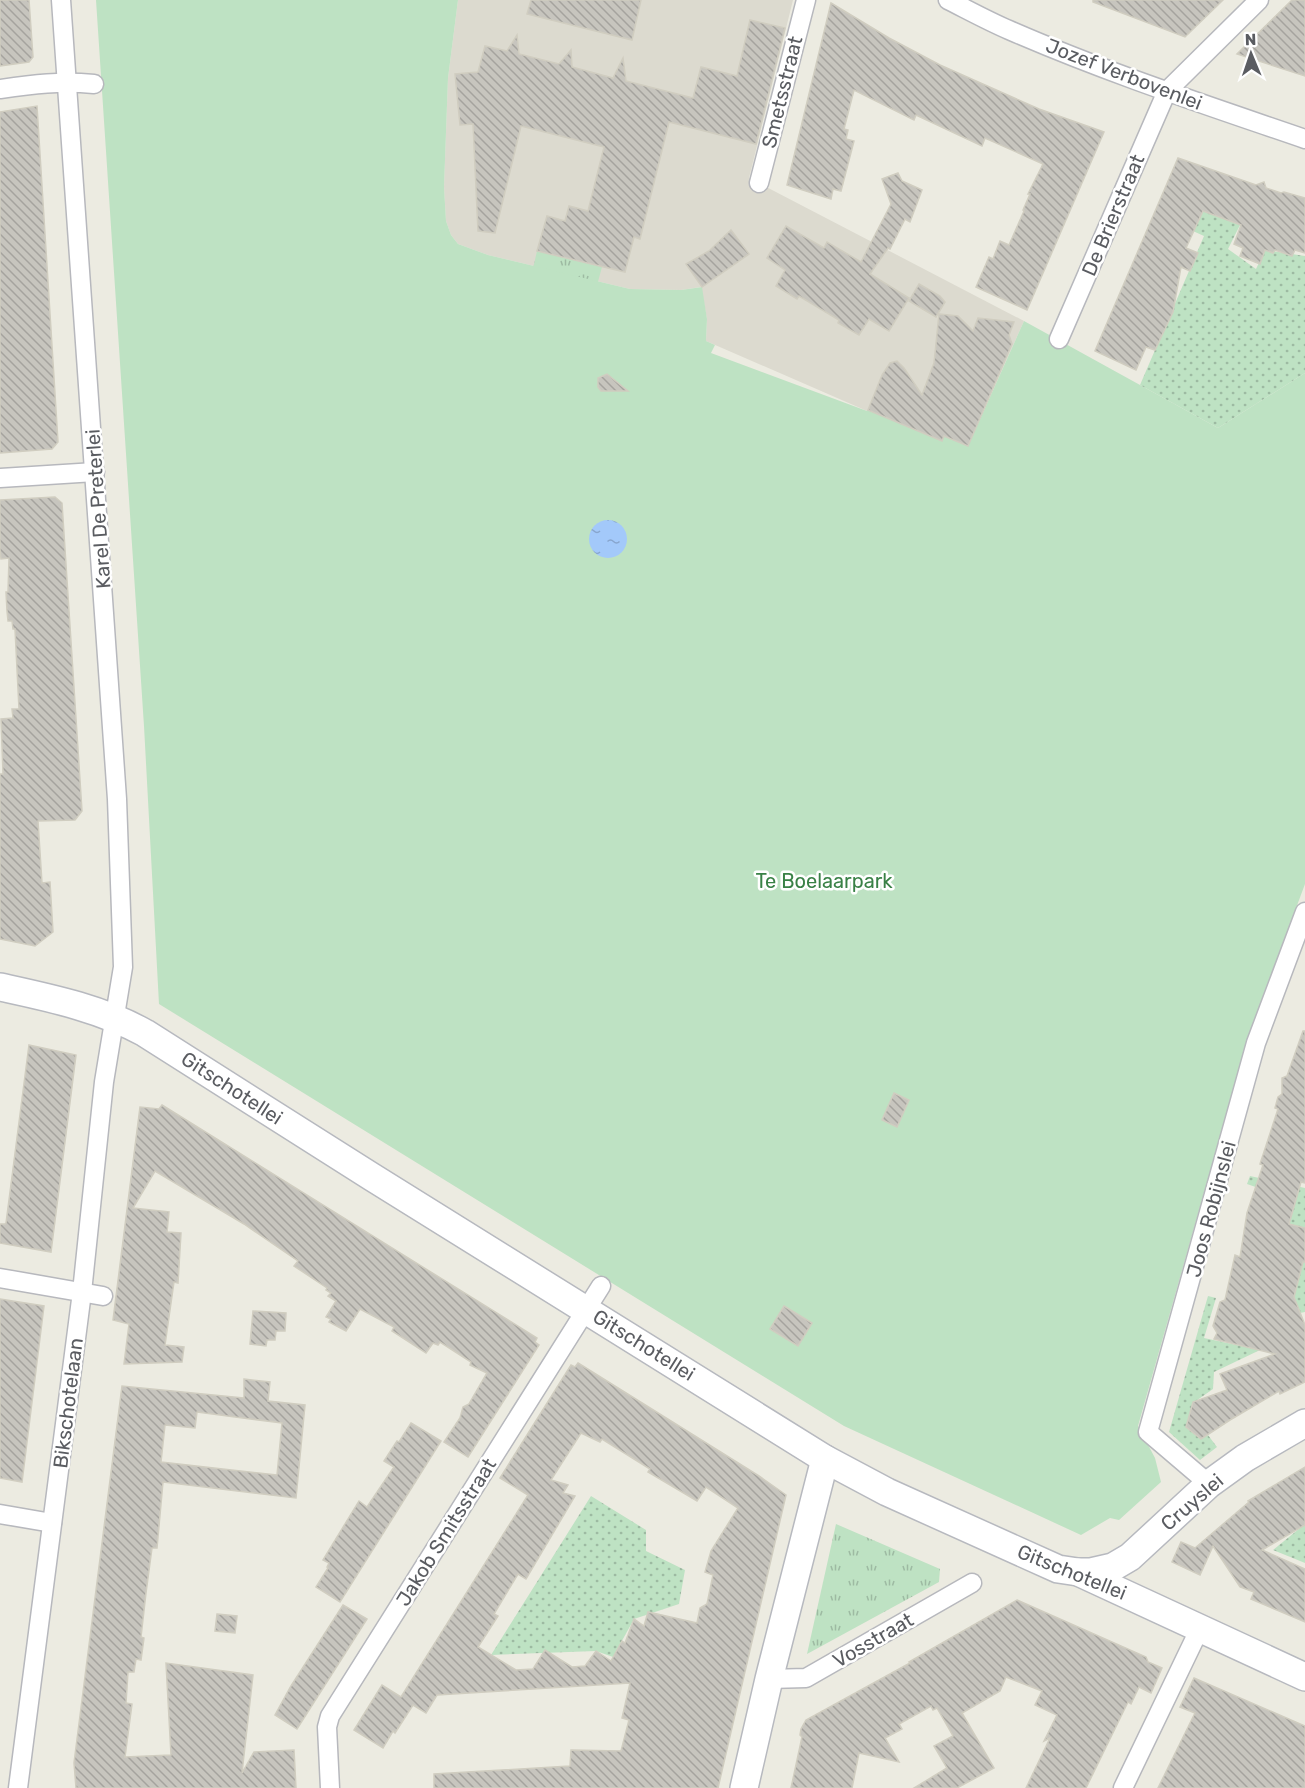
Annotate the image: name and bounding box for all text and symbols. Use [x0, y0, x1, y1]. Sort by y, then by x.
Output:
north arrow [1221, 24, 1281, 84]
text: N [1244, 30, 1257, 49]
street label: Smetsstraat [756, 33, 808, 151]
street label: Jozef Verbovenlei [1042, 33, 1206, 115]
street label: De Brierstraat [1077, 150, 1149, 279]
street label: Karel De Preterlei [80, 428, 116, 590]
park label: Te Boelaarpark [755, 869, 893, 893]
street label: Gitschotellei [177, 1046, 287, 1130]
street label: Joos Robijnslei [1181, 1138, 1241, 1280]
street label: Gitschotellei [589, 1304, 699, 1386]
street label: Bikschotelaan [48, 1336, 88, 1470]
street label: Jakob Smitsstraat [391, 1453, 501, 1610]
street label: Cruyslei [1156, 1468, 1228, 1536]
street label: Gitschotellei [1014, 1539, 1130, 1605]
street label: Vosstraat [828, 1607, 918, 1673]

